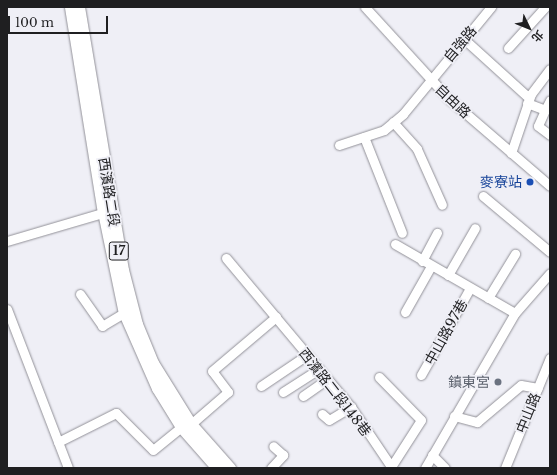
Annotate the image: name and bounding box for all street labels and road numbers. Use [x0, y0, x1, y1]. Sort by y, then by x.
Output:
street label: 自強路 [440, 23, 480, 65]
street label: 自由路 [432, 81, 474, 121]
street label: 西濱路二段 [95, 156, 123, 228]
road number: 17 [108, 240, 130, 262]
street label: 中山路97巷 [421, 296, 471, 368]
street label: 西濱路二段148巷 [295, 345, 375, 439]
street label: 中山路 [512, 390, 544, 436]

